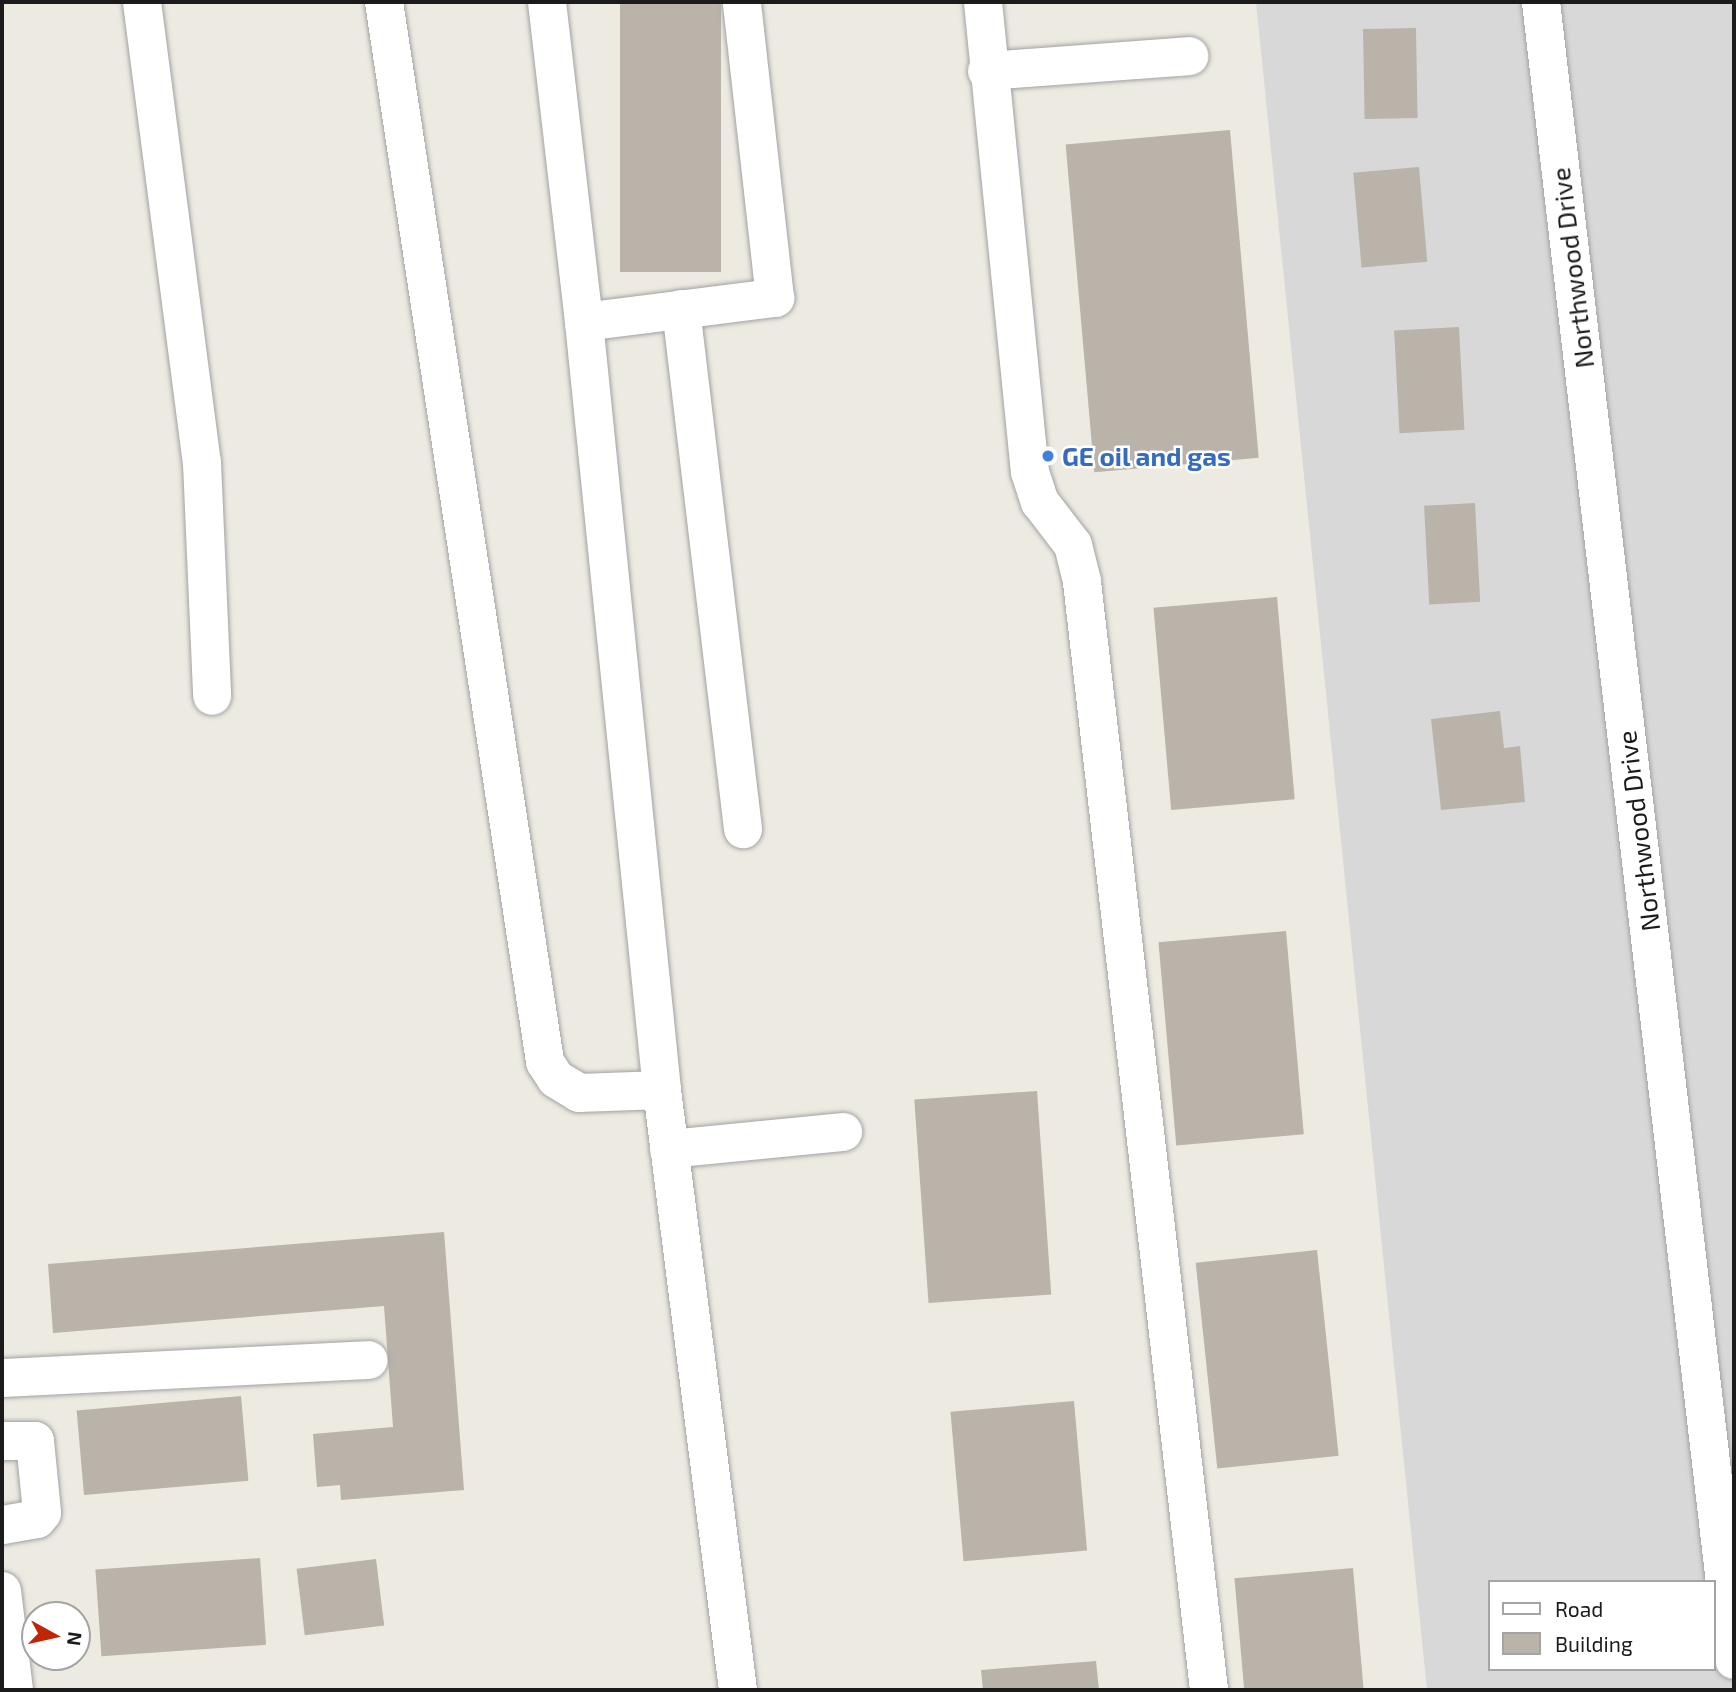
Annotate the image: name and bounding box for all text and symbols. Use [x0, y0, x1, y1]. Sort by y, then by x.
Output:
street label: Northwood Drive [1544, 166, 1600, 370]
place label: GE oil and gas [1062, 440, 1231, 472]
marker: GE oil and gas [1040, 448, 1056, 464]
street label: Northwood Drive [1610, 729, 1666, 933]
legend [1488, 1580, 1715, 1671]
text: Road [1555, 1596, 1603, 1621]
north arrow [21, 1601, 91, 1671]
text: N [63, 1630, 88, 1647]
text: Building [1555, 1631, 1633, 1656]

